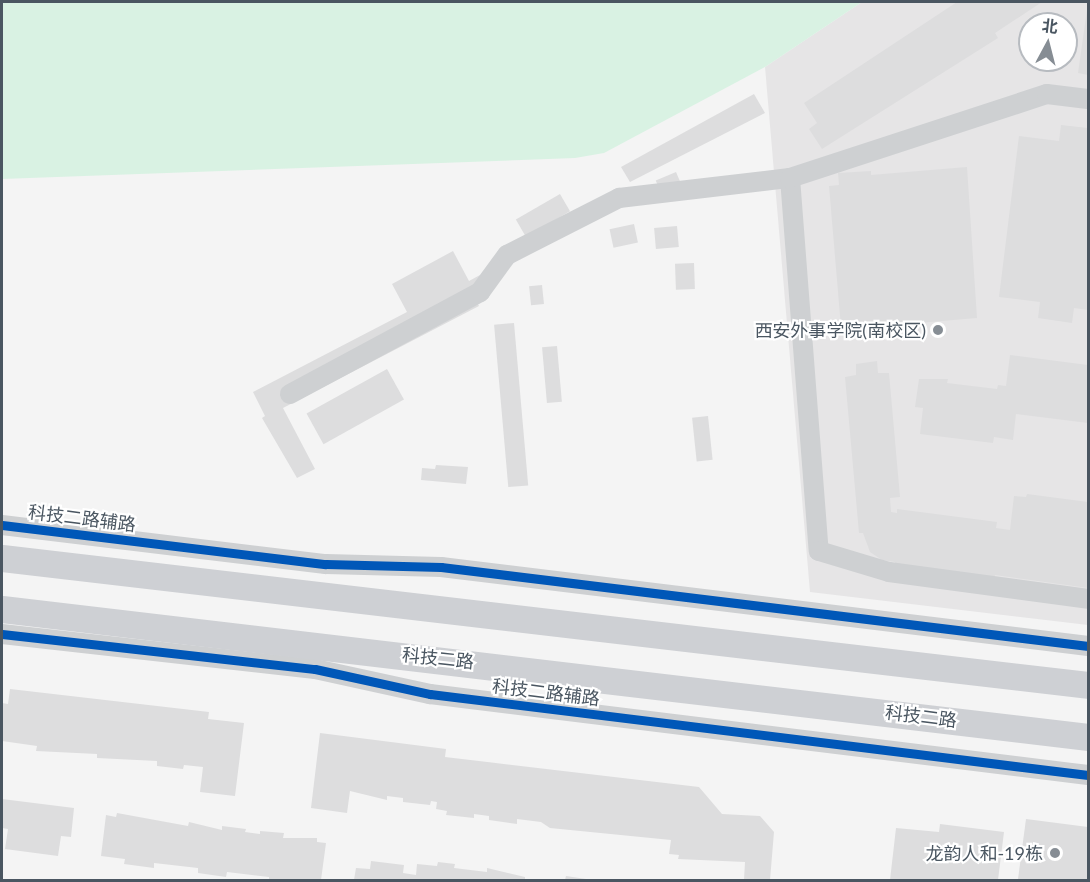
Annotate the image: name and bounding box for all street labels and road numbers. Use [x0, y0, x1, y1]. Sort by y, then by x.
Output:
street label: 科技二路辅路 [27, 501, 137, 535]
street label: 科技二路 [401, 643, 475, 673]
street label: 科技二路辅路 [491, 675, 601, 709]
street label: 科技二路 [884, 701, 958, 731]

